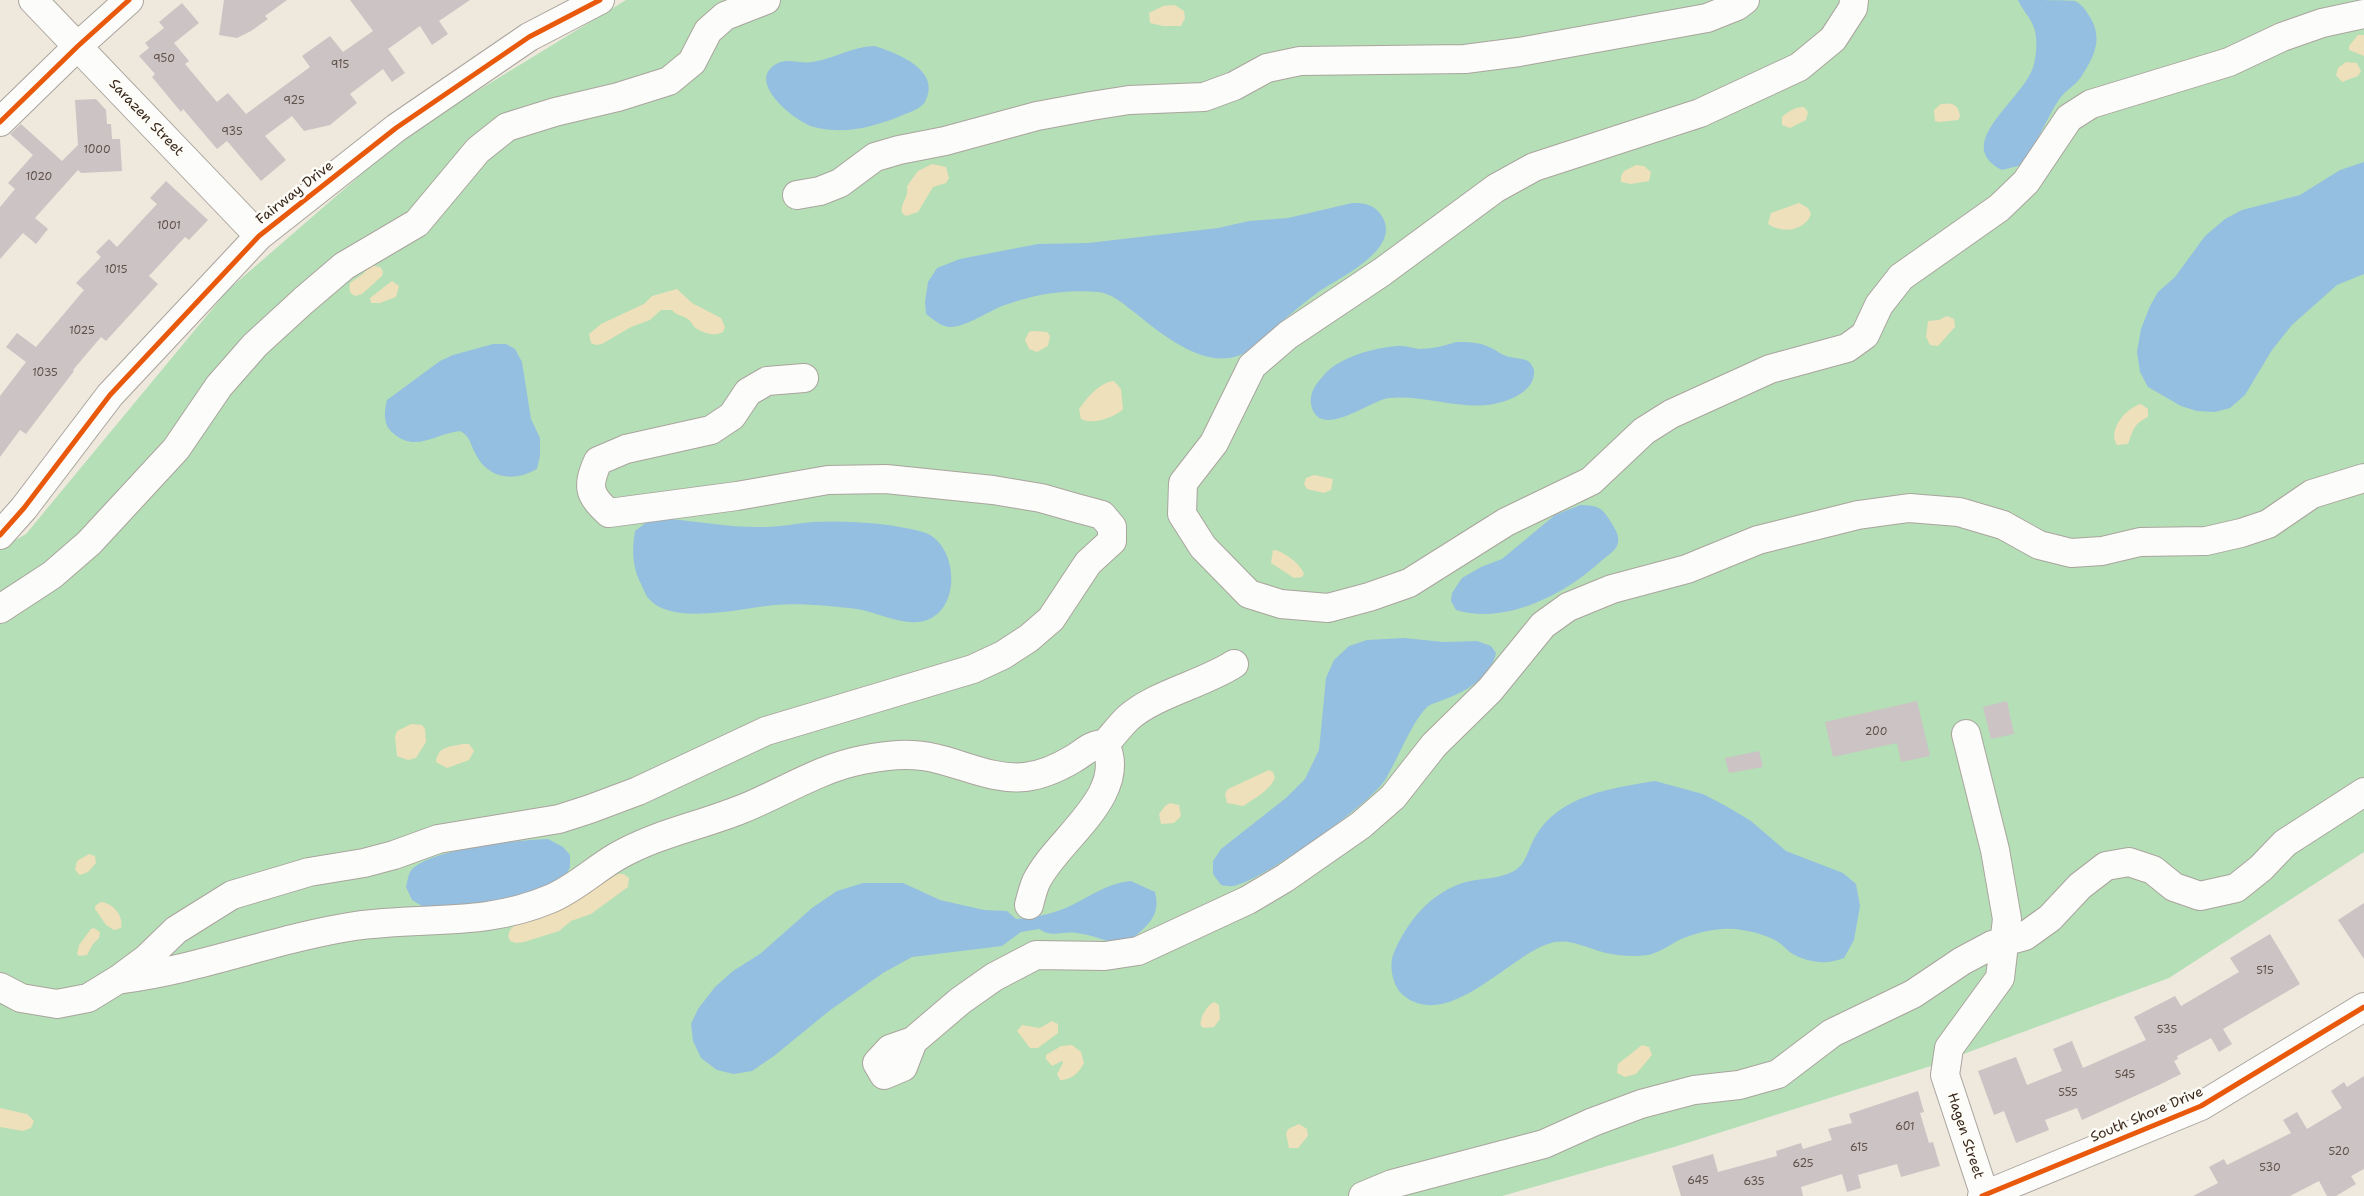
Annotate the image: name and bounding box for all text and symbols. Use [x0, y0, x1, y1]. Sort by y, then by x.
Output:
house number: 950 [153, 52, 175, 66]
house number: 915 [331, 58, 349, 72]
street label: Sarazen Street [105, 76, 187, 160]
house number: 925 [283, 94, 305, 108]
house number: 935 [221, 125, 243, 139]
house number: 1000 [83, 143, 111, 157]
street label: Fairway Drive [253, 158, 337, 228]
house number: 1020 [26, 170, 52, 184]
house number: 1001 [157, 219, 181, 233]
house number: 1015 [105, 263, 127, 277]
house number: 1025 [69, 324, 95, 338]
house number: 1035 [32, 366, 58, 380]
house number: 200 [1865, 725, 1887, 739]
house number: 515 [2256, 964, 2274, 978]
house number: 535 [2157, 1023, 2177, 1037]
house number: 545 [2115, 1068, 2135, 1082]
street label: South Shore Drive [2088, 1084, 2206, 1146]
house number: 555 [2058, 1086, 2078, 1100]
street label: Hagen Street [1943, 1091, 1987, 1181]
house number: 601 [1895, 1120, 1915, 1134]
house number: 615 [1850, 1141, 1868, 1155]
house number: 520 [2328, 1145, 2350, 1159]
house number: 625 [1792, 1157, 1814, 1171]
house number: 530 [2259, 1161, 2281, 1175]
house number: 645 [1687, 1174, 1709, 1188]
house number: 635 [1743, 1175, 1765, 1189]

